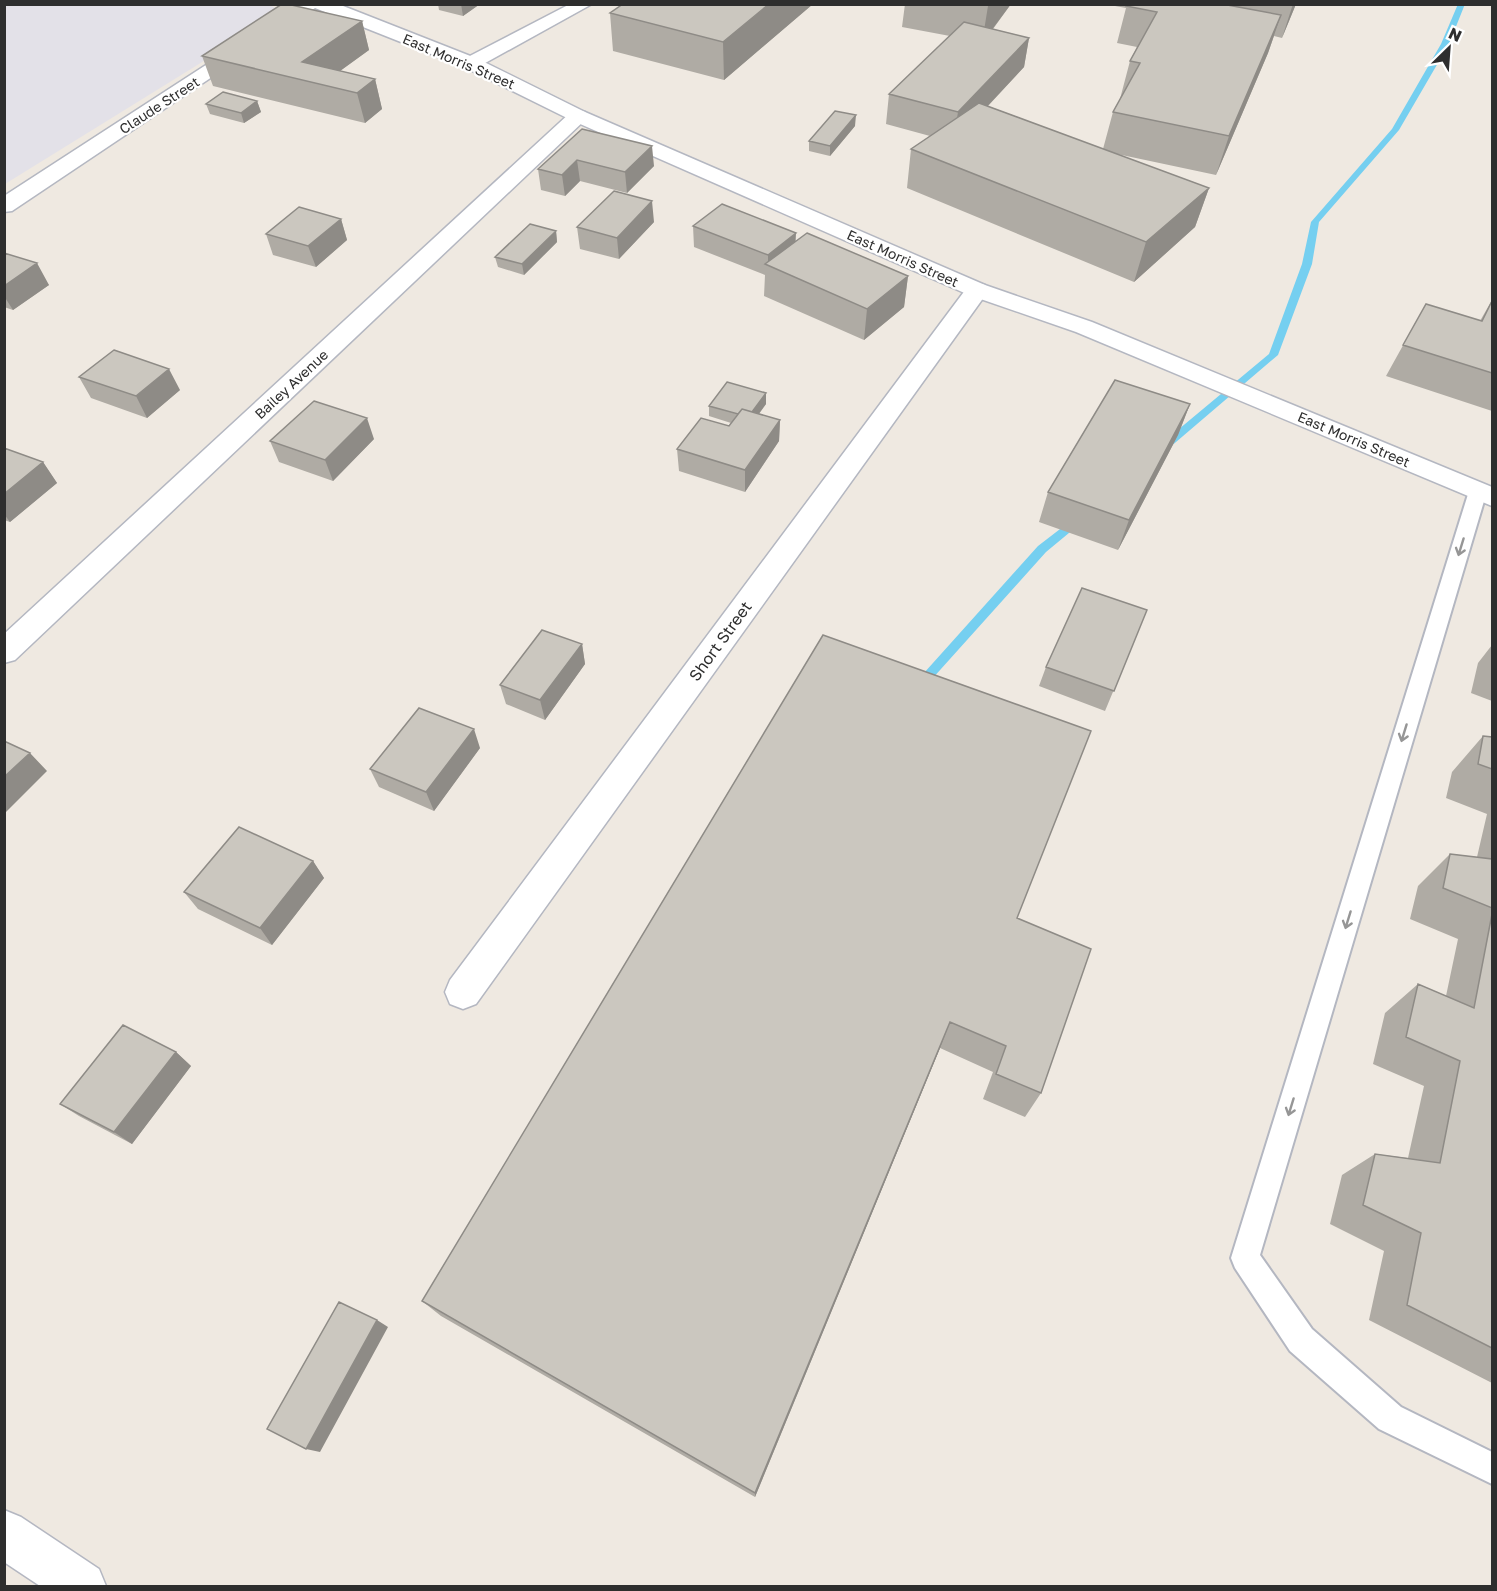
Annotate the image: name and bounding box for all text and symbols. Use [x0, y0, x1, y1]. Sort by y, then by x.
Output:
north arrow [1419, 18, 1479, 78]
text: N [1446, 23, 1465, 46]
street label: East Morris Street [400, 30, 518, 92]
street label: Claude Street [116, 73, 202, 137]
street label: East Morris Street [845, 226, 961, 290]
street label: Bailey Avenue [251, 346, 331, 422]
street label: East Morris Street [1295, 408, 1413, 470]
one-way arrow [1455, 537, 1466, 556]
street label: Short Street [684, 597, 756, 685]
one-way arrow [1398, 723, 1409, 742]
one-way arrow [1341, 910, 1352, 929]
one-way arrow [1285, 1097, 1296, 1116]

